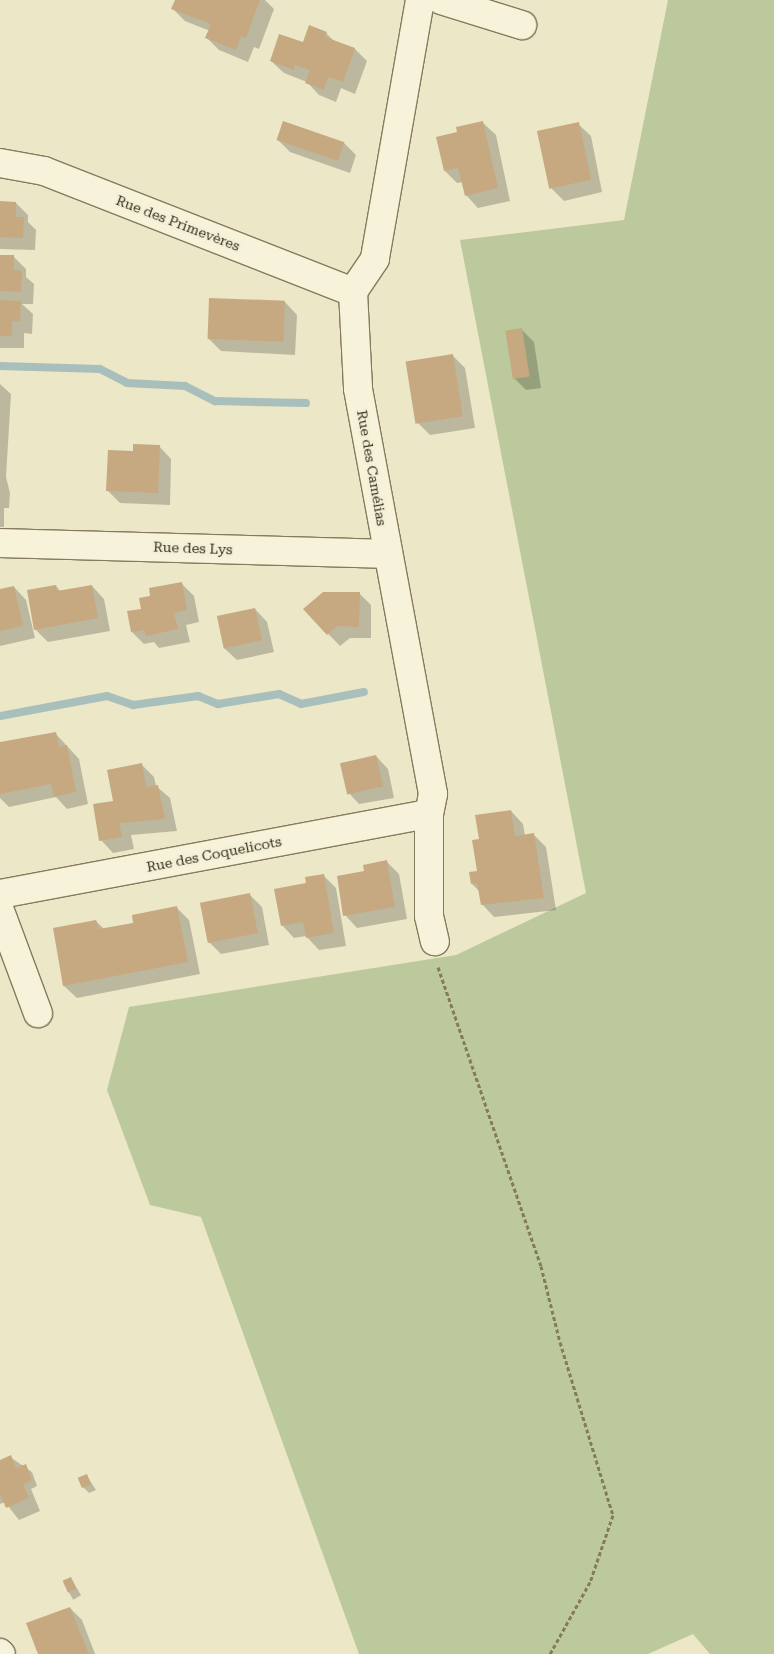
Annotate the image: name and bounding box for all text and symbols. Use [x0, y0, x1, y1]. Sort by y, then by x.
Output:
street label: Rue des Primevères [114, 192, 242, 254]
street label: Rue des Camélias [354, 409, 390, 527]
street label: Rue des Lys [153, 538, 233, 558]
street label: Rue des Coquelicots [145, 833, 283, 875]

